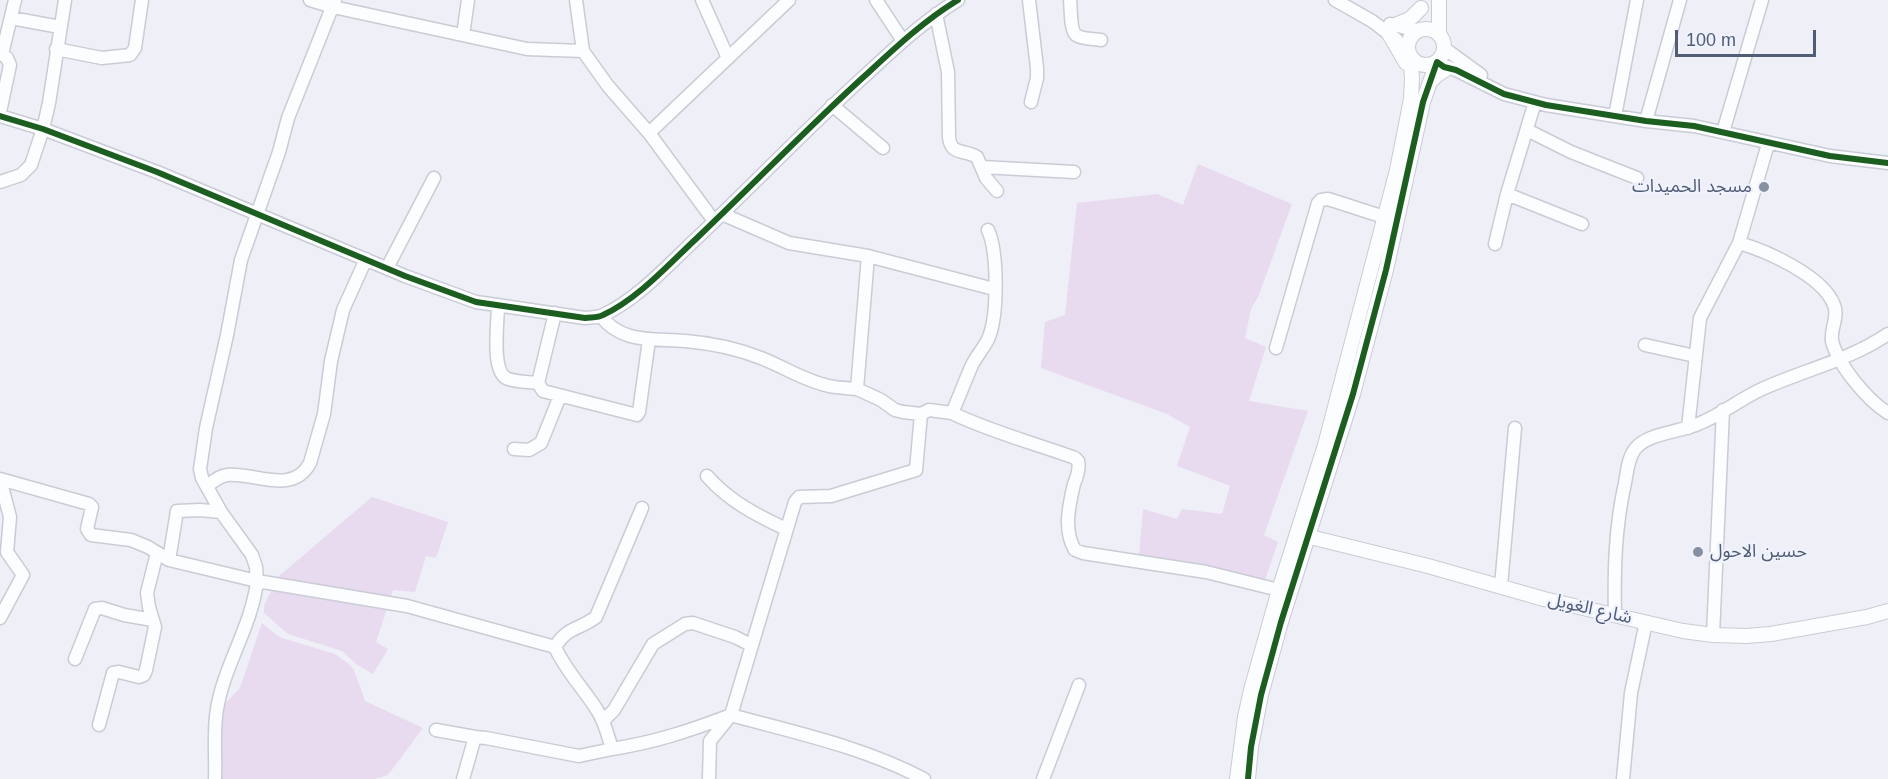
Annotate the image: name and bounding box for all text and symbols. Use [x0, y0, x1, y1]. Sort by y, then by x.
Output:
scale bar [1678, 18, 1819, 56]
text: 100 m [1686, 30, 1736, 50]
place label: مسجد الحميدات [1632, 176, 1752, 198]
marker: مسجد الحميدات [1757, 180, 1771, 194]
place label: حسين الاحول [1710, 541, 1807, 563]
marker: حسين الاحول [1691, 545, 1705, 559]
street label: شارع الغويل [1546, 589, 1634, 629]

